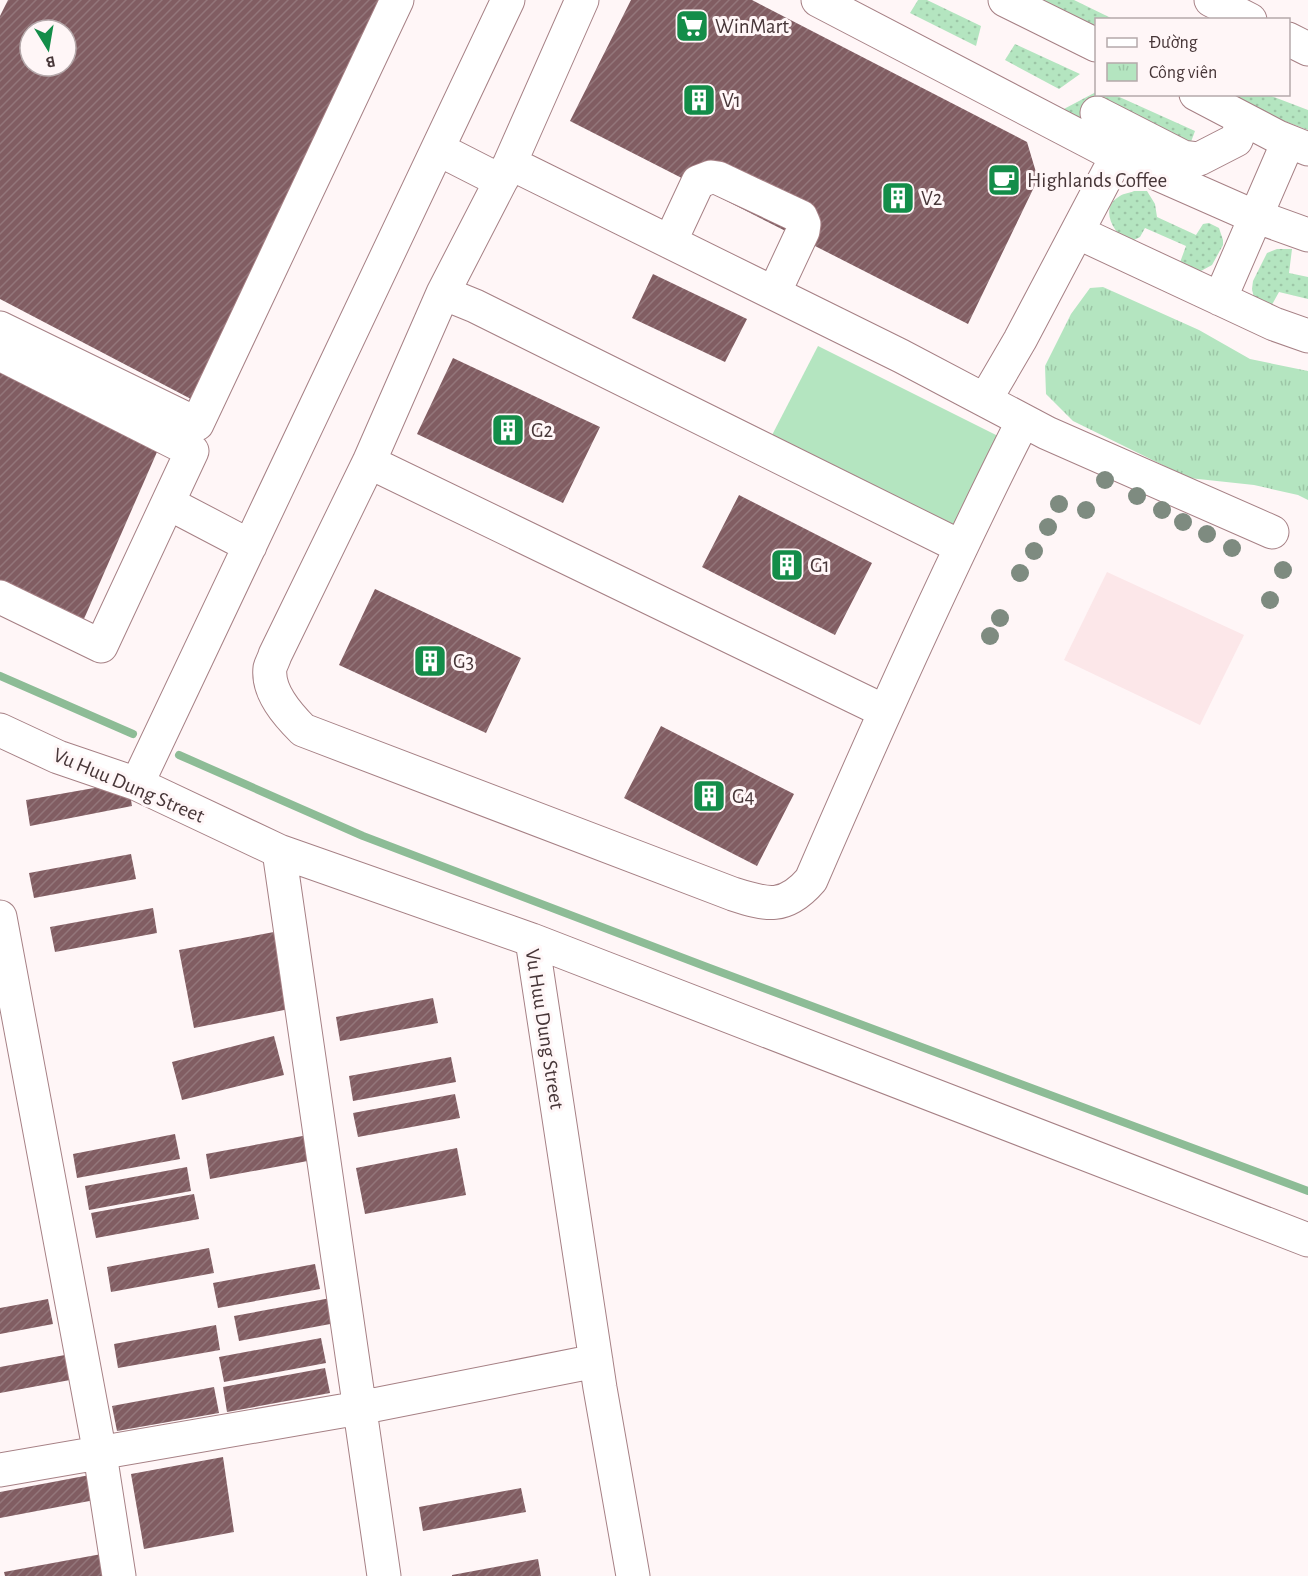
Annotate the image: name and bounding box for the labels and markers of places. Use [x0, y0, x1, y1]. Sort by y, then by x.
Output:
supermarket icon: WinMart [674, 8, 710, 44]
place label: WinMart [715, 16, 789, 37]
building icon: V1 [681, 82, 717, 118]
place label: V1 [722, 90, 741, 111]
cafe icon: Highlands Coffee [986, 162, 1022, 198]
place label: Highlands Coffee [1027, 170, 1167, 191]
building icon: V2 [880, 180, 916, 216]
place label: V2 [921, 188, 942, 209]
building icon: G2 [490, 412, 526, 448]
place label: G2 [531, 420, 553, 441]
building icon: G1 [769, 547, 805, 583]
place label: G1 [810, 555, 830, 576]
building icon: G3 [412, 643, 448, 679]
place label: G3 [453, 651, 474, 672]
building icon: G4 [691, 778, 727, 814]
place label: G4 [732, 786, 755, 807]

